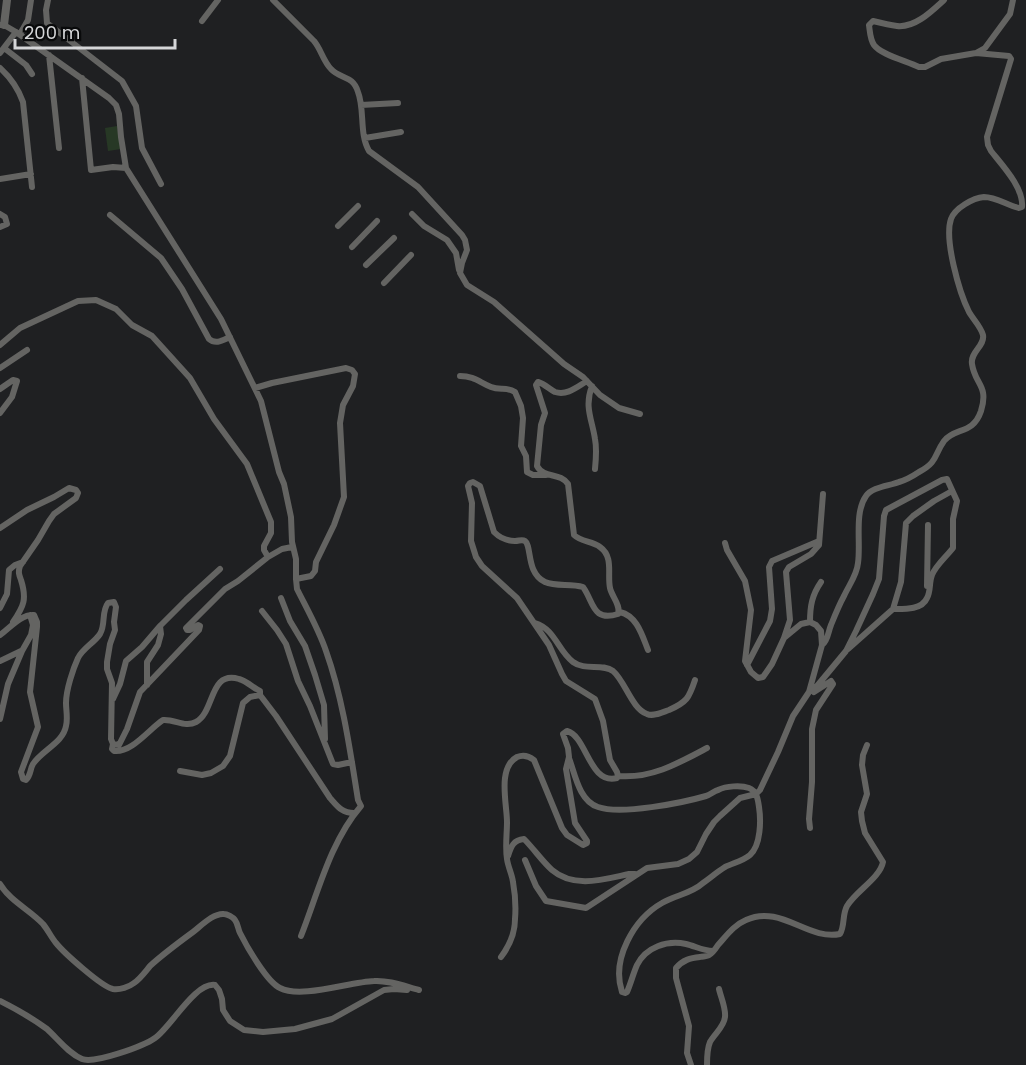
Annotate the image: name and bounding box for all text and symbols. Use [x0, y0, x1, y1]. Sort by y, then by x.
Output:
scale bar [15, 12, 176, 50]
text: 200 m [24, 20, 80, 45]

